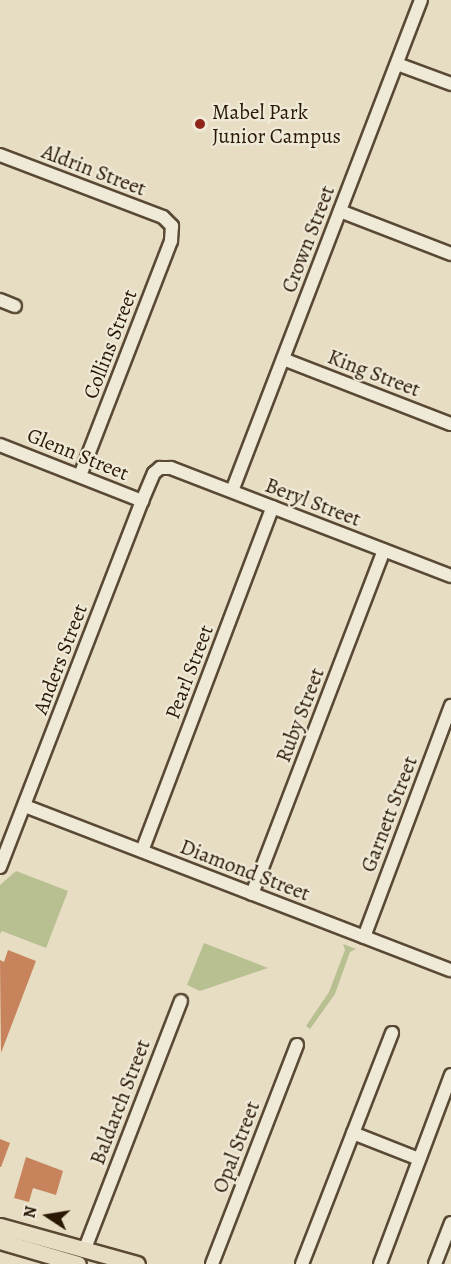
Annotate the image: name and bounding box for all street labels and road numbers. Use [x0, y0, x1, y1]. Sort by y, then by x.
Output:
street label: Aldrin Street [38, 139, 150, 201]
street label: Crown Street [276, 182, 340, 296]
street label: Collins Street [78, 286, 142, 402]
street label: King Street [324, 344, 424, 402]
street label: Glenn Street [24, 422, 132, 486]
street label: Beryl Street [262, 472, 364, 532]
street label: Anders Street [27, 600, 93, 718]
street label: Pearl Street [160, 621, 218, 723]
street label: Ruby Street [270, 664, 330, 766]
street label: Garnett Street [355, 752, 423, 876]
street label: Diamond Street [177, 834, 313, 906]
street label: Baldarch Street [85, 1036, 155, 1168]
street label: Opal Street [207, 1098, 265, 1196]

